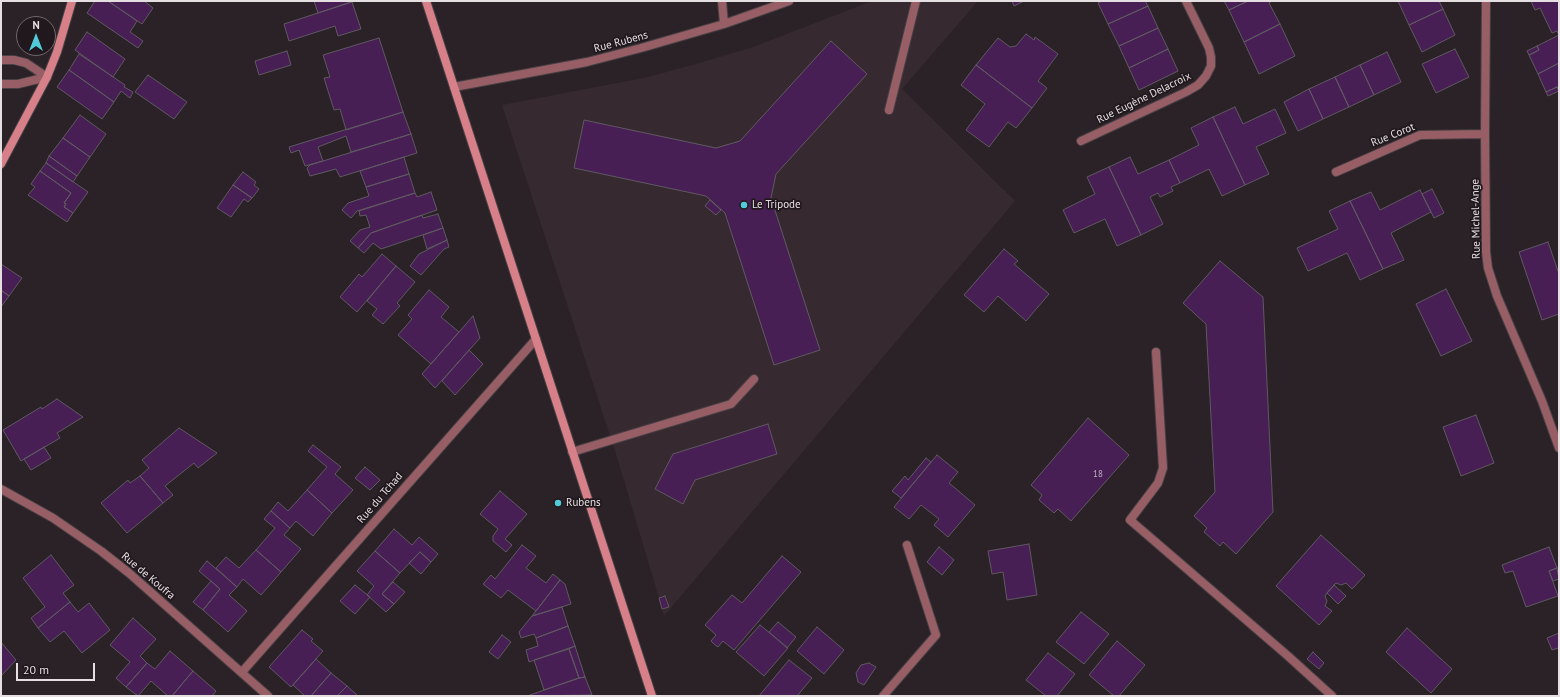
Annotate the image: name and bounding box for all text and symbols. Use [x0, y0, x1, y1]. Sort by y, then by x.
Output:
north arrow [16, 16, 56, 56]
text: N [32, 18, 40, 32]
street label: Rue Rubens [593, 28, 649, 56]
street label: Rue Eugène Delacroix [1095, 69, 1193, 127]
street label: Rue Corot [1369, 120, 1417, 150]
street label: Rue Michel-Ange [1469, 179, 1483, 259]
place label: Le Tripode [752, 198, 801, 212]
marker: Le Tripode [739, 200, 749, 210]
house number: 18 [1093, 469, 1103, 479]
street label: Rue du Tchad [354, 470, 406, 526]
place label: Rubens [566, 496, 601, 510]
marker: Rubens [553, 498, 563, 508]
street label: Rue de Koufra [118, 550, 178, 602]
scale bar [18, 655, 97, 681]
text: 20 m [23, 662, 49, 677]

